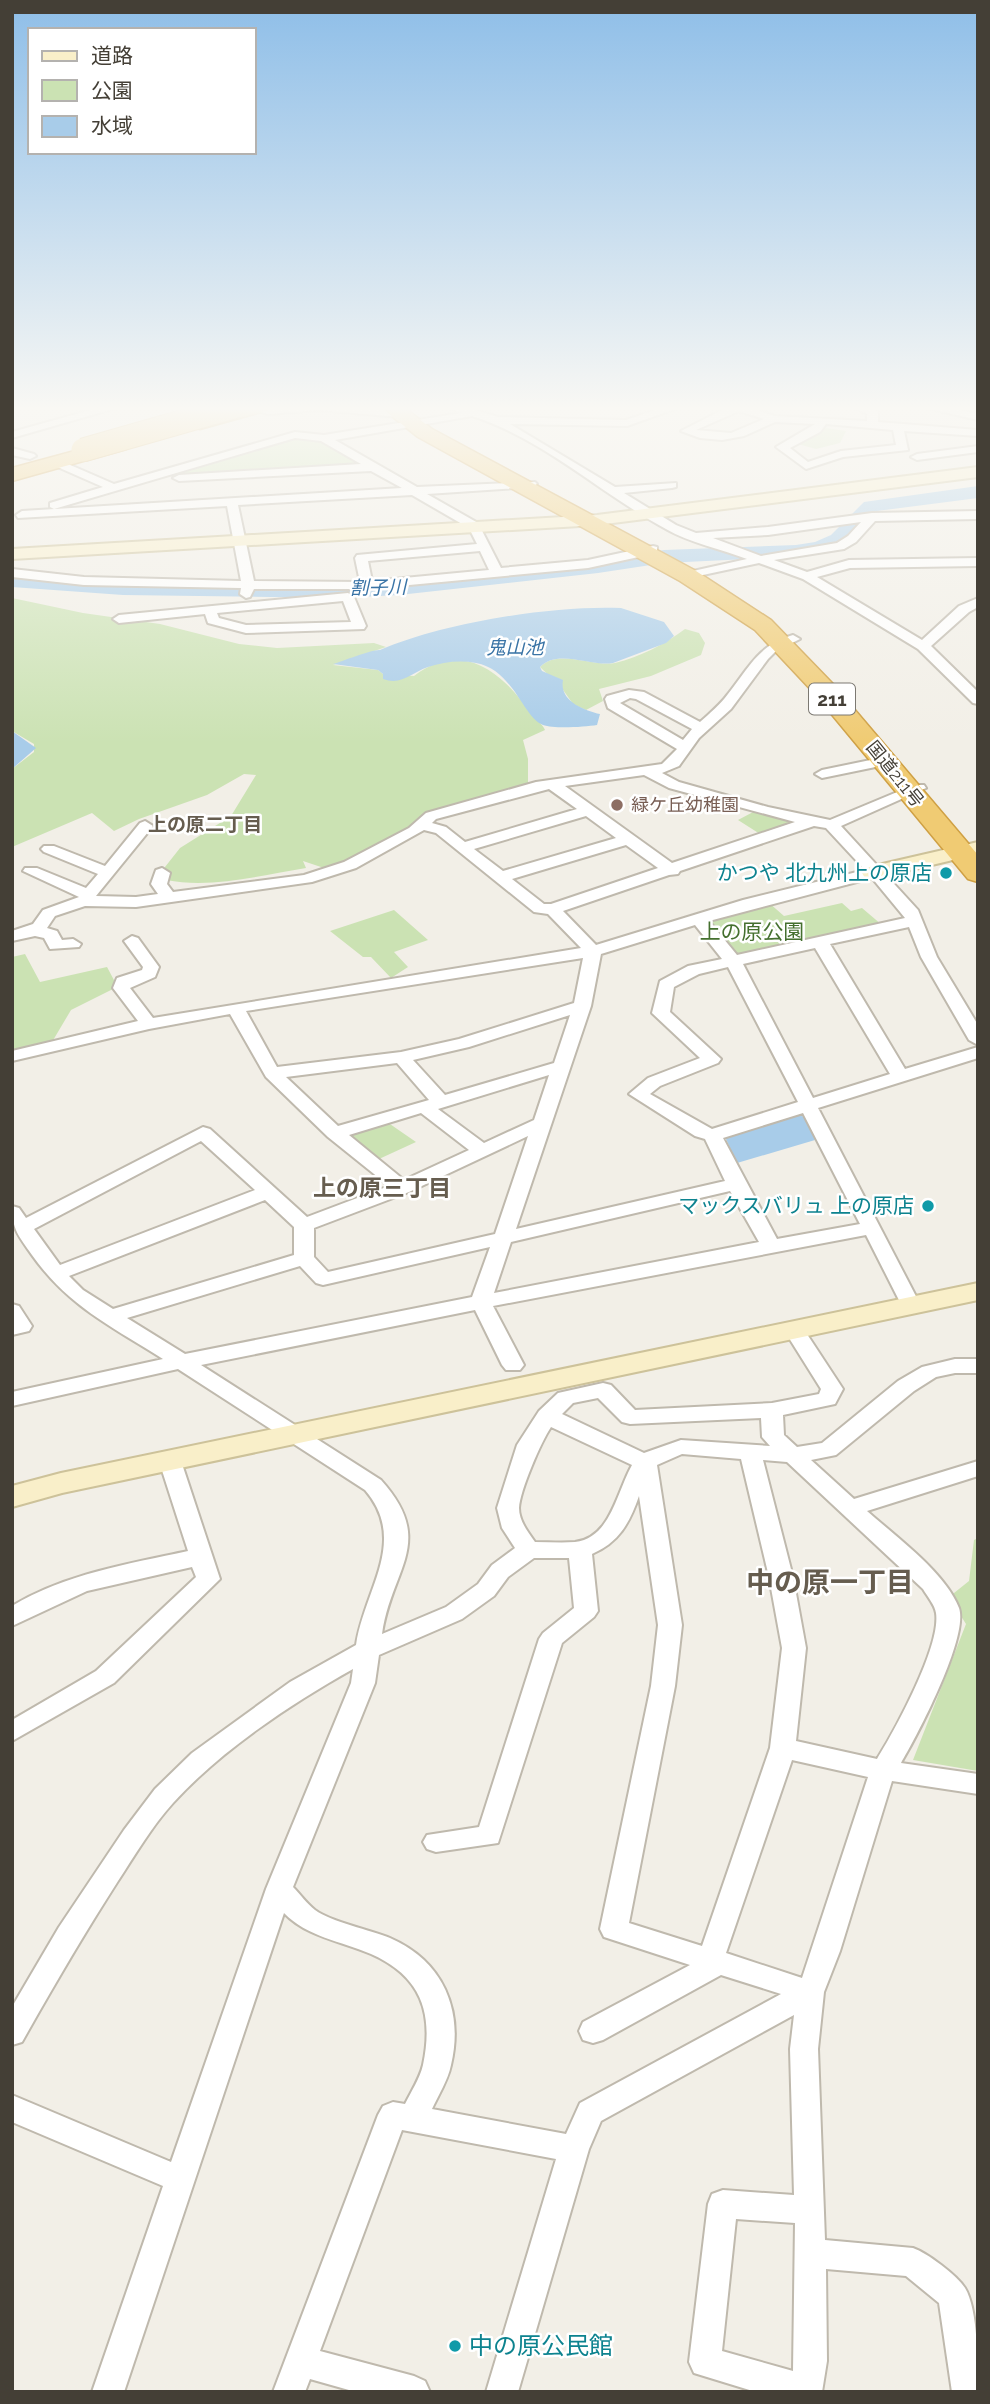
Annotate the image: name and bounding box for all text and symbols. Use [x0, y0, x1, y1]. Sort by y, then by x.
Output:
legend [28, 28, 256, 154]
text: 道路 [91, 43, 133, 68]
text: 公園 [91, 78, 133, 103]
text: 水域 [91, 113, 133, 138]
water label: 割子川 [349, 575, 409, 598]
water label: 鬼山池 [486, 636, 545, 658]
road number: 211 [809, 684, 855, 714]
street label: 国道211号 [862, 736, 928, 811]
place label: 緑ケ丘幼稚園 [631, 794, 739, 815]
marker: 緑ケ丘幼稚園 [609, 797, 625, 813]
district label: 上の原二丁目 [148, 813, 262, 835]
place label: かつや 北九州上の原店 [717, 860, 932, 885]
marker: かつや 北九州上の原店 [938, 865, 954, 881]
park label: 上の原公園 [700, 919, 805, 944]
district label: 上の原三丁目 [313, 1174, 451, 1201]
place label: マックスバリュ 上の原店 [678, 1193, 914, 1218]
marker: マックスバリュ 上の原店 [920, 1198, 936, 1214]
district label: 中の原一丁目 [746, 1566, 914, 1599]
place label: 中の原公民館 [469, 2331, 613, 2360]
marker: 中の原公民館 [447, 2338, 463, 2354]

